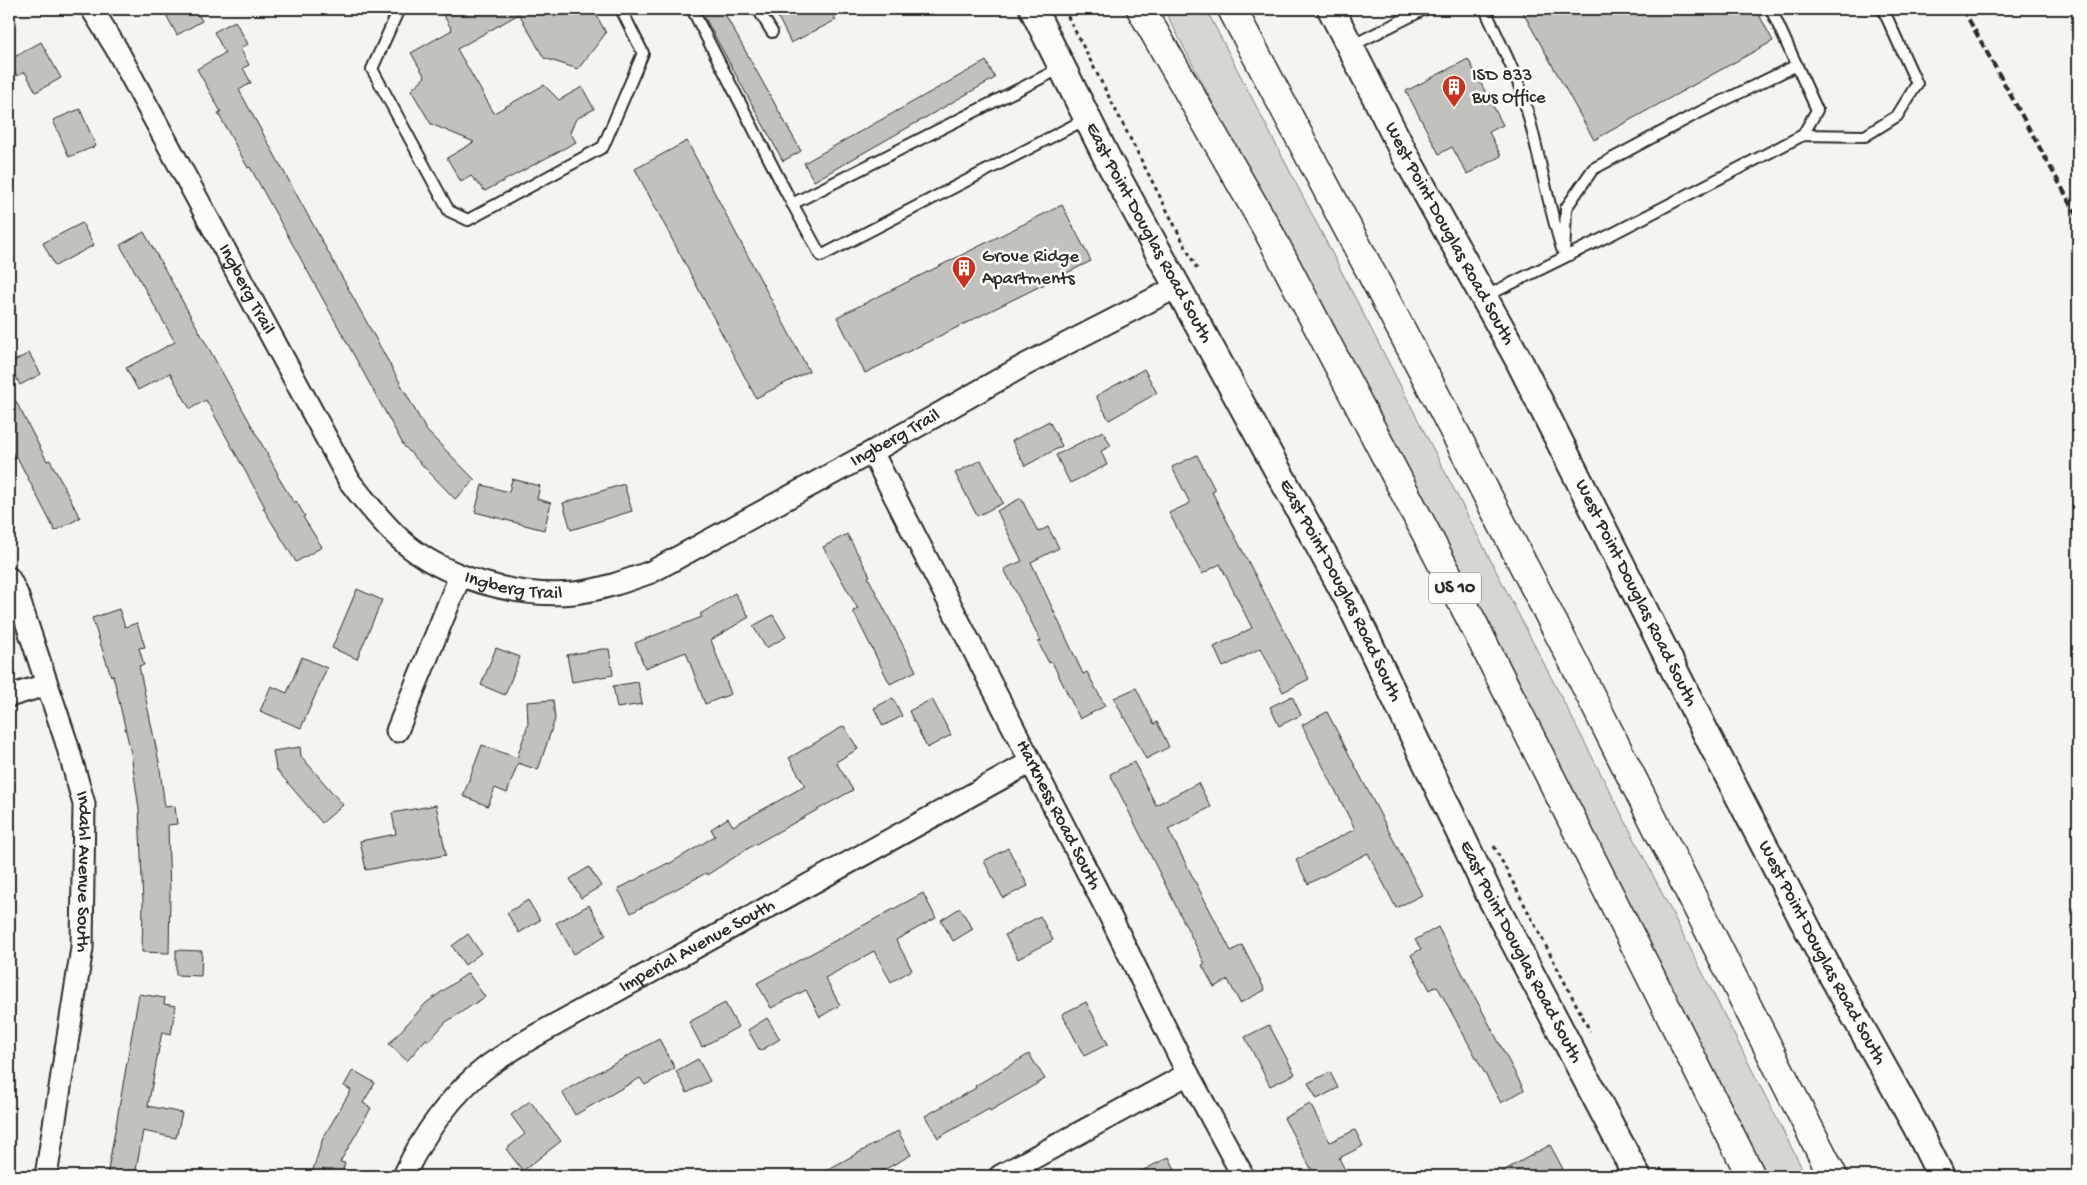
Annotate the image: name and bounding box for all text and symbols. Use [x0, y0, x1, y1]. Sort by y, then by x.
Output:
place label: ISD 833 Bus Office [1471, 65, 1546, 110]
building icon: ISD 833 Bus Office [1441, 74, 1467, 108]
street label: West Point Douglas Road South [1379, 118, 1520, 349]
street label: East Point Douglas Road South [1080, 119, 1217, 347]
street label: Ingberg Trail [212, 240, 280, 338]
place label: Grove Ridge Apartments [982, 246, 1079, 291]
building icon: Grove Ridge Apartments [951, 255, 977, 289]
street label: Ingberg Trail [847, 404, 944, 473]
street label: East Point Douglas Road South [1273, 475, 1407, 706]
street label: West Point Douglas Road South [1569, 476, 1702, 710]
street label: Ingberg Trail [461, 566, 563, 605]
road number: US 10 [1429, 572, 1481, 604]
street label: Harkness Road South [1010, 736, 1106, 894]
street label: Indahl Avenue South [69, 788, 95, 953]
street label: East Point Douglas Road South [1454, 837, 1587, 1067]
street label: West Point Douglas Road South [1752, 837, 1891, 1069]
street label: Imperial Avenue South [615, 894, 779, 999]

